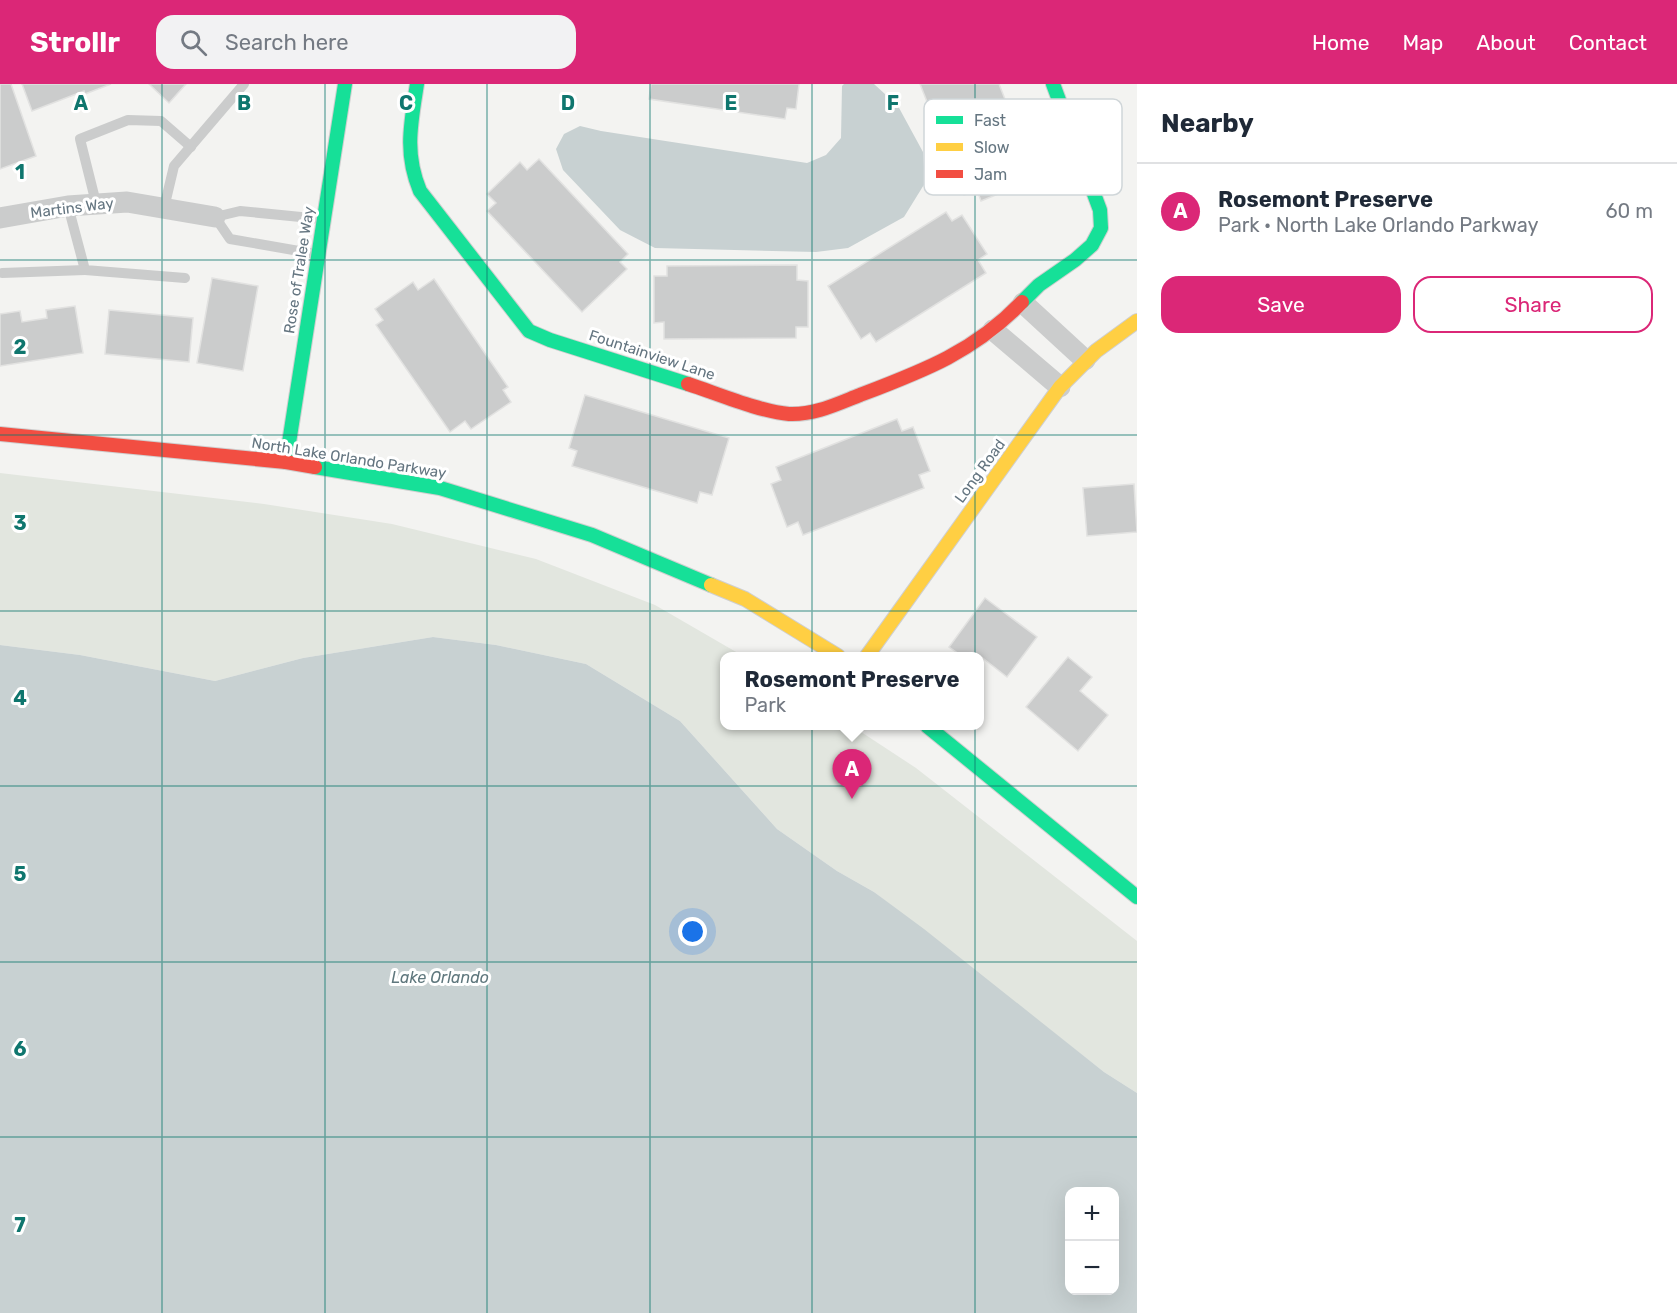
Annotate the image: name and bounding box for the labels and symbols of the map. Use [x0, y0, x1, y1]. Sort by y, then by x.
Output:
text: A [74, 91, 89, 115]
text: B [237, 91, 251, 115]
text: C [399, 91, 413, 115]
text: D [561, 91, 575, 115]
text: E [725, 91, 737, 115]
text: F [887, 91, 899, 115]
legend [924, 99, 1122, 195]
text: Fast [974, 111, 1006, 130]
text: Slow [974, 138, 1010, 157]
text: 1 [15, 160, 25, 184]
text: Jam [974, 165, 1007, 184]
street label: Martins Way [29, 194, 115, 222]
street label: Rose of Tralee Way [280, 205, 318, 335]
street label: Fountainview Lane [587, 326, 717, 384]
text: 2 [14, 335, 27, 359]
street label: North Lake Orlando Parkway [250, 434, 448, 482]
street label: Long Road [951, 436, 1009, 506]
text: 3 [13, 511, 27, 535]
text: 4 [13, 686, 27, 710]
pin: A [832, 750, 872, 799]
text: 5 [14, 862, 27, 886]
your location [678, 917, 707, 946]
water label: Lake Orlando [391, 968, 489, 987]
text: 6 [13, 1037, 27, 1061]
text: 7 [14, 1213, 26, 1237]

